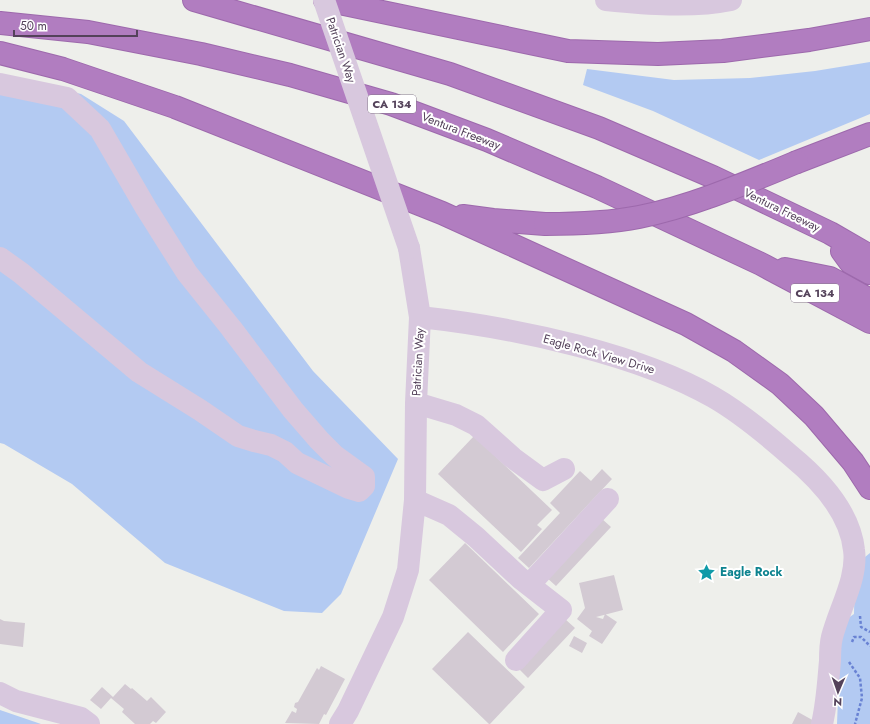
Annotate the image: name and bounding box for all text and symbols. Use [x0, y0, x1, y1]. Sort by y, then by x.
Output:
scale bar [14, 12, 137, 38]
street label: Patrician Way [321, 15, 361, 86]
text: 50 m [20, 17, 47, 35]
road number: CA 134 [368, 95, 416, 113]
street label: Ventura Freeway [419, 108, 504, 155]
street label: Ventura Freeway [741, 184, 824, 237]
road number: CA 134 [791, 284, 839, 302]
street label: Patrician Way [407, 327, 429, 397]
street label: Eagle Rock View Drive [541, 329, 657, 379]
place icon: Eagle Rock [697, 562, 717, 582]
place label: Eagle Rock [720, 563, 783, 581]
north arrow [818, 672, 858, 712]
text: N [833, 694, 842, 710]

